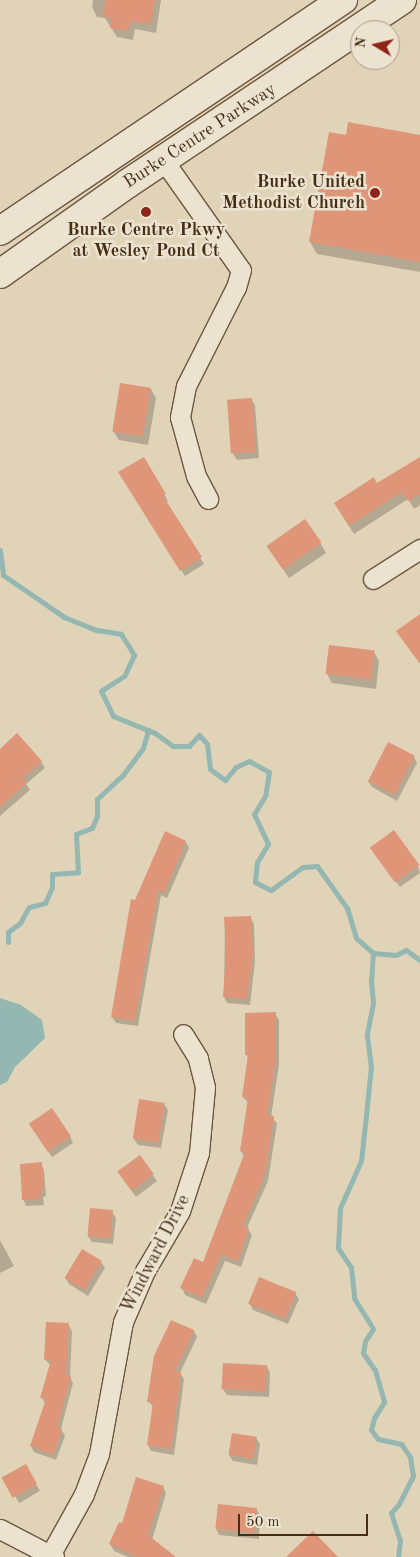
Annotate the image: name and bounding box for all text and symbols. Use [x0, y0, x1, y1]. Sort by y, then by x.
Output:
north arrow [350, 20, 400, 70]
text: N [353, 36, 369, 49]
street label: Burke Centre Parkway [120, 79, 280, 193]
place label: Burke United Methodist Church [222, 172, 365, 214]
marker: Burke United Methodist Church [369, 187, 381, 199]
marker: Burke Centre Pkwy at Wesley Pond Ct [140, 206, 152, 218]
place label: Burke Centre Pkwy at Wesley Pond Ct [67, 220, 225, 262]
street label: Windward Drive [117, 1191, 195, 1317]
scale bar [240, 1504, 370, 1536]
text: 50 m [246, 1515, 280, 1530]

